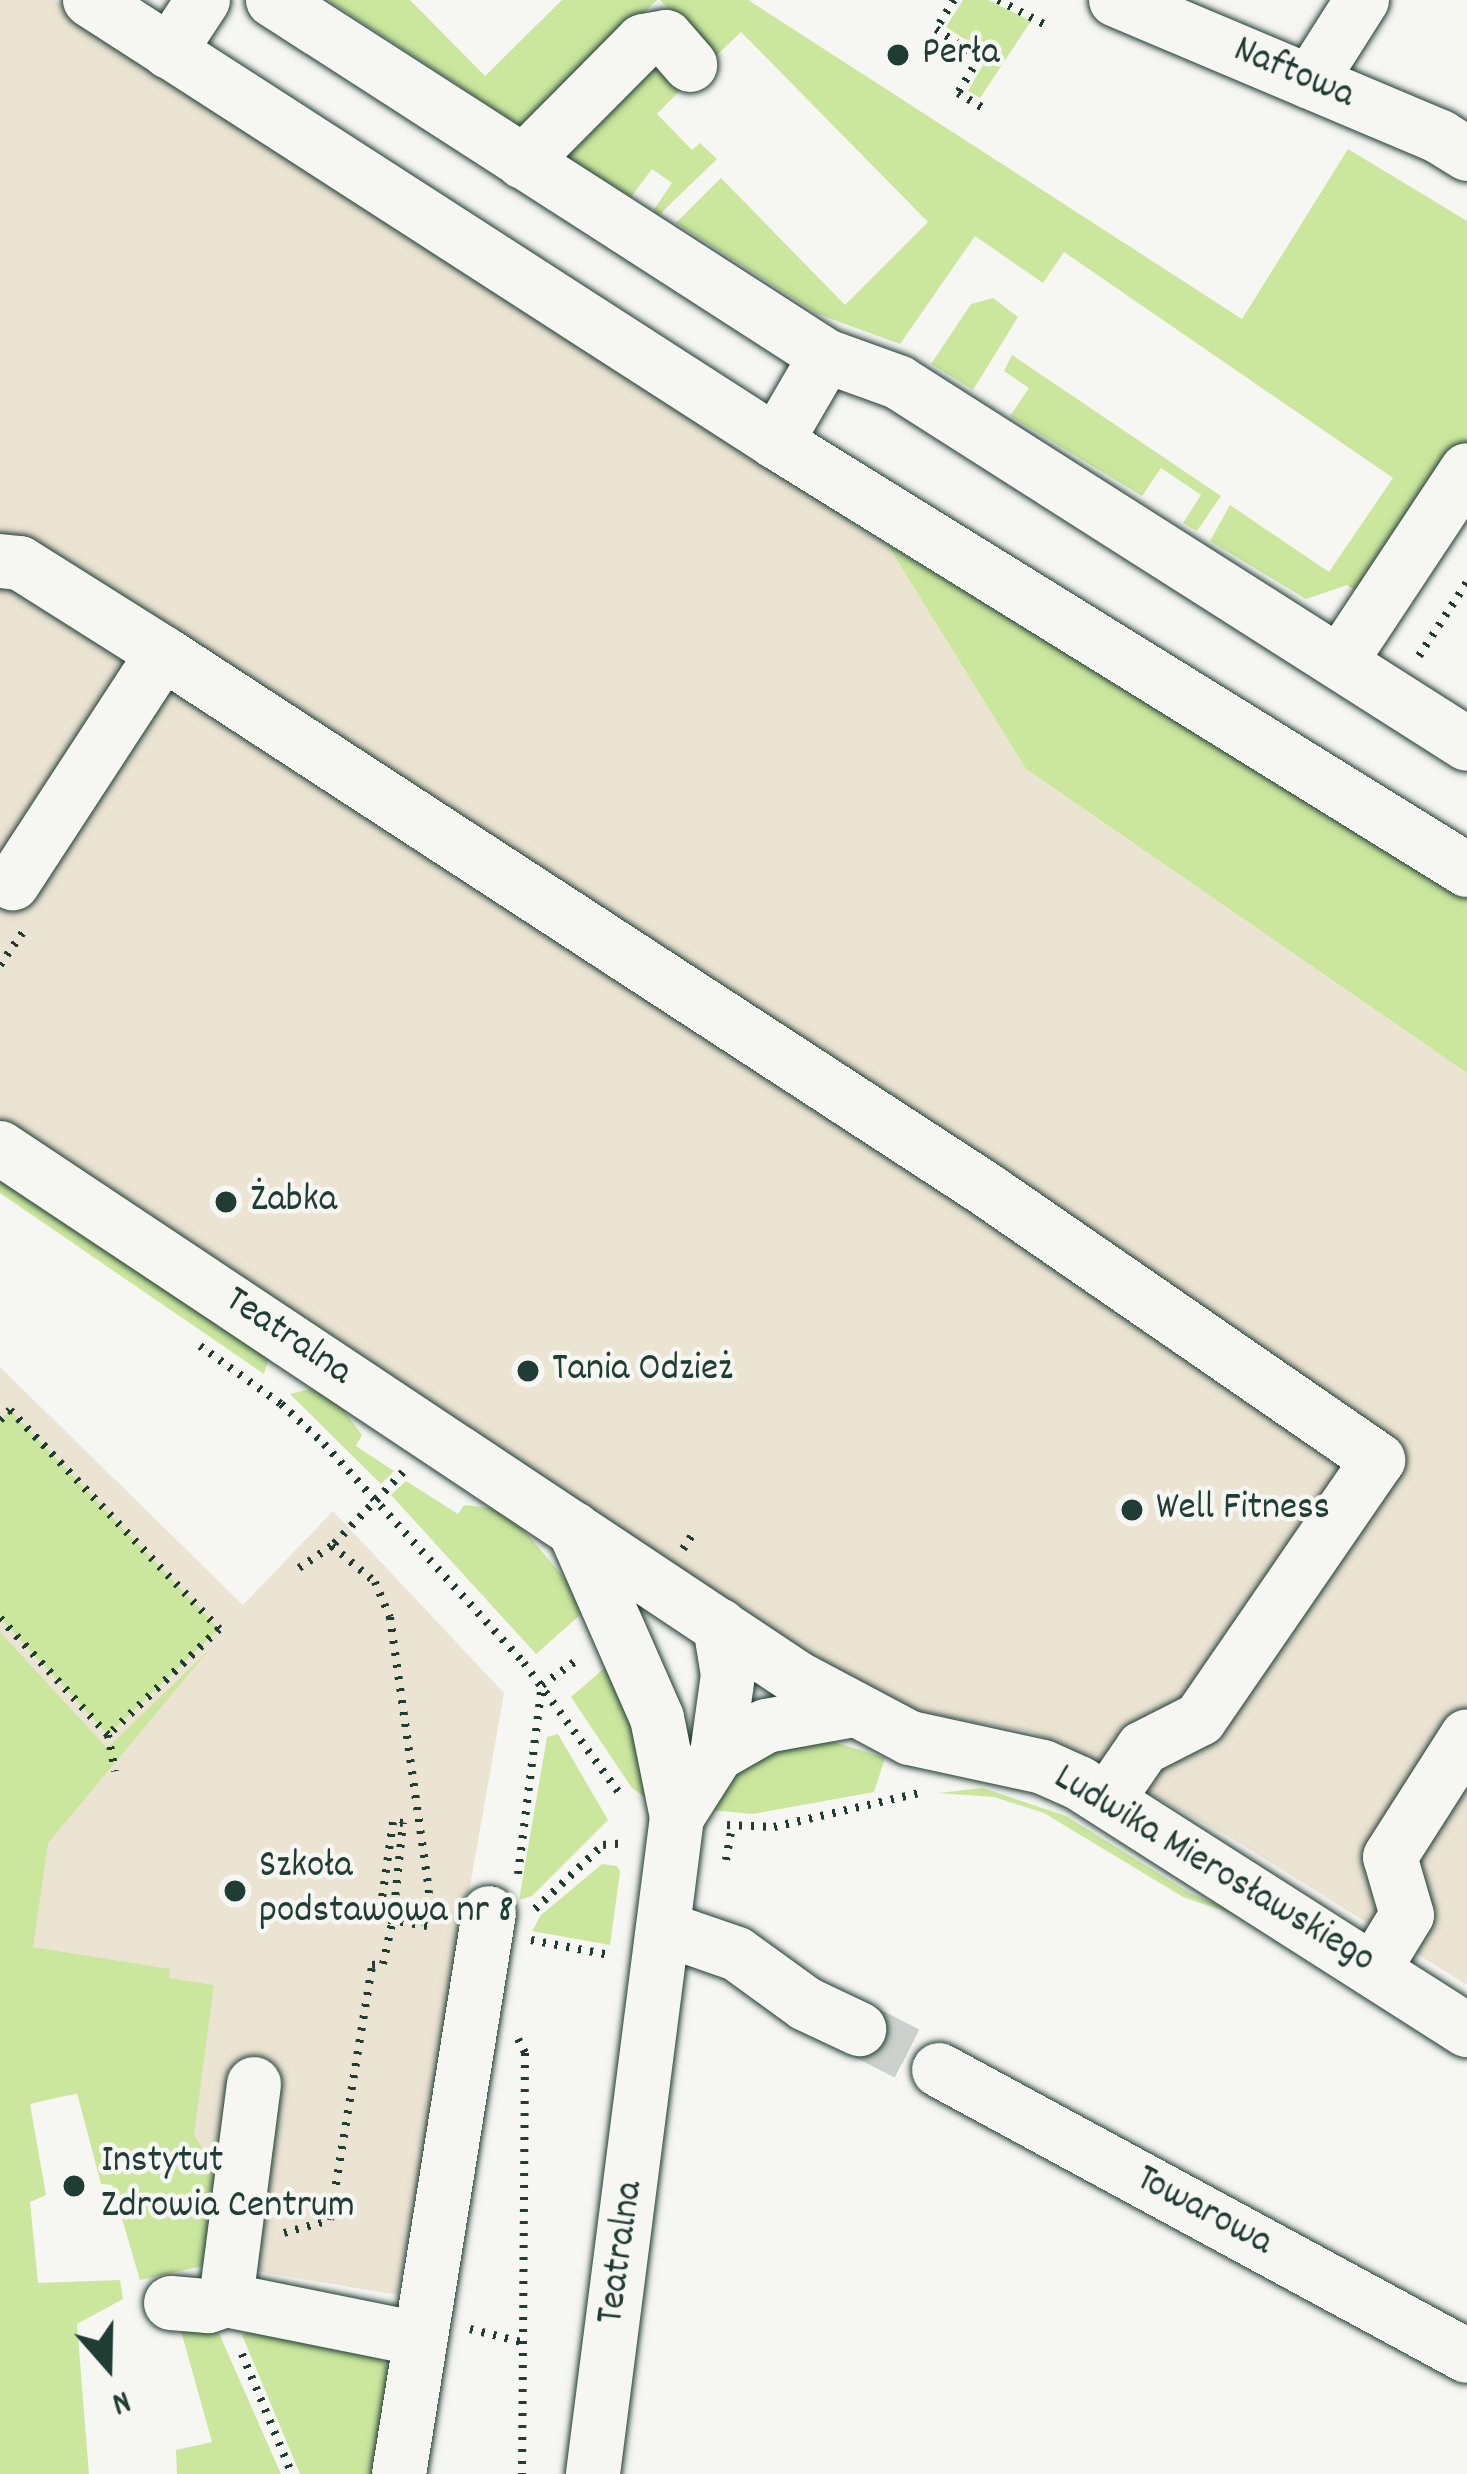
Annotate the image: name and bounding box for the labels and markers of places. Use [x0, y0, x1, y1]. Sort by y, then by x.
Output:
place label: Perła [922, 32, 999, 78]
marker: Perła [885, 42, 911, 68]
place label: Żabka [250, 1179, 337, 1225]
marker: Żabka [213, 1189, 239, 1215]
place label: Tania Odzież [552, 1348, 733, 1394]
marker: Tania Odzież [515, 1358, 541, 1384]
place label: Well Fitness [1156, 1487, 1330, 1533]
marker: Well Fitness [1119, 1497, 1145, 1523]
place label: Szkoła podstawowa nr 8 [259, 1846, 514, 1937]
marker: Szkoła podstawowa nr 8 [222, 1878, 248, 1904]
place label: Instytut Zdrowia Centrum [101, 2141, 355, 2232]
marker: Instytut Zdrowia Centrum [58, 2170, 90, 2202]

